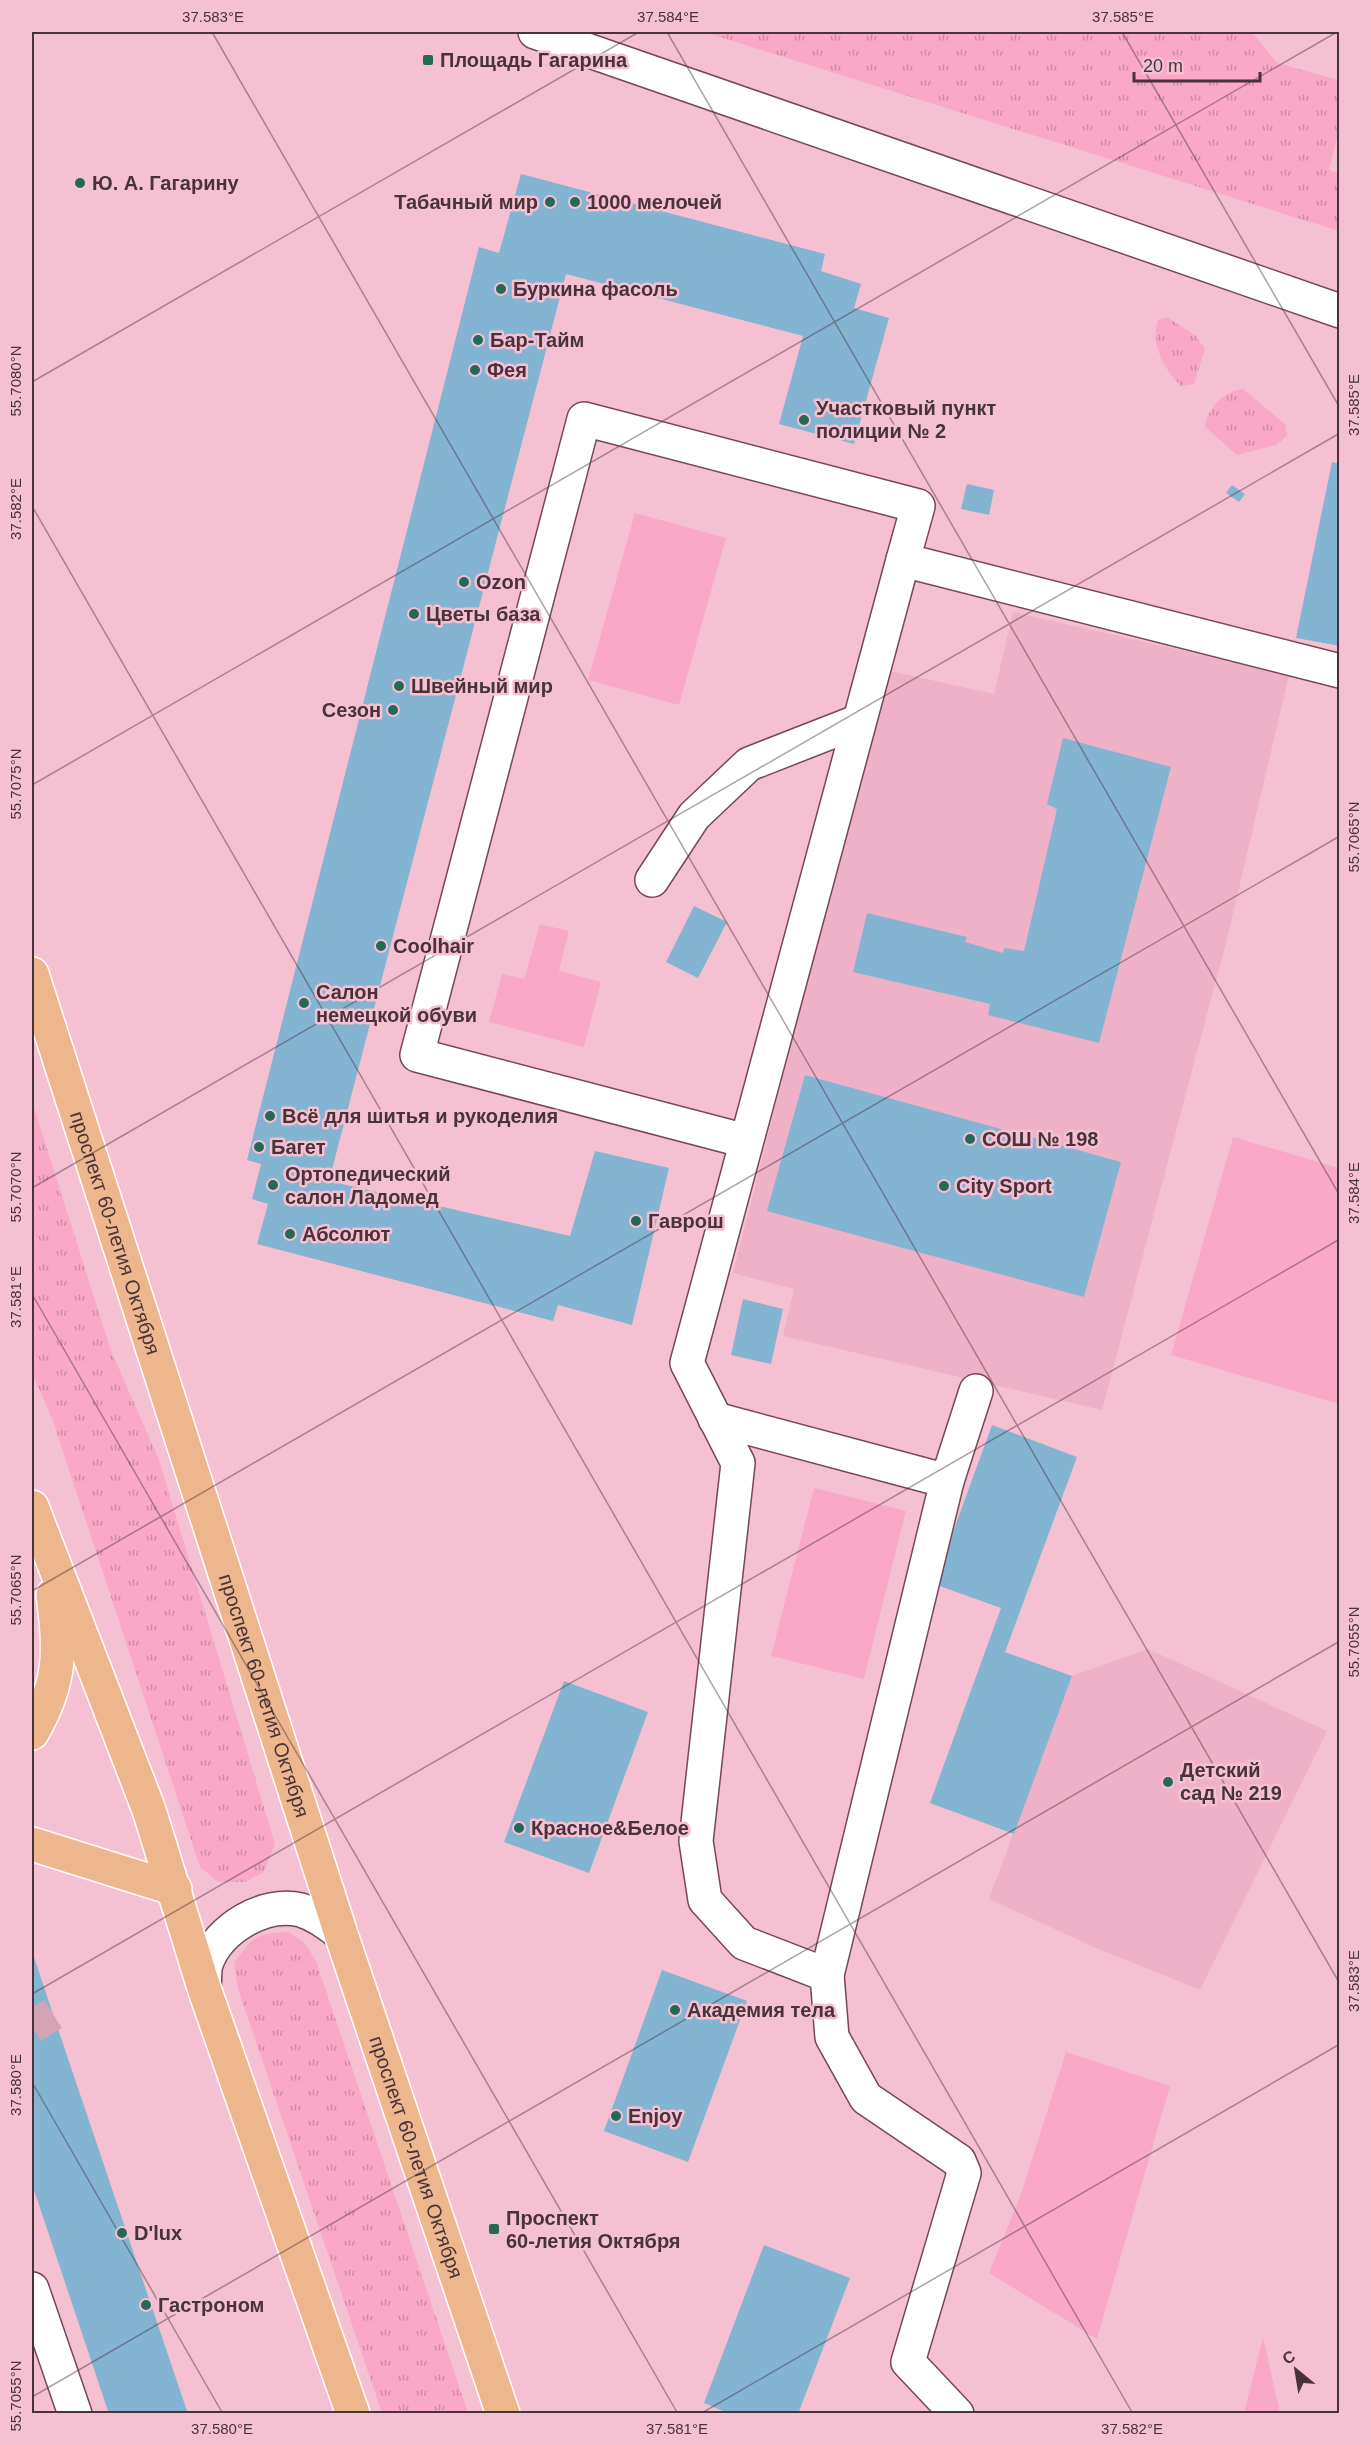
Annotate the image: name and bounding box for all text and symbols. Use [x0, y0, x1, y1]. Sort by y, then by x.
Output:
text: 37.583°E [182, 8, 244, 25]
text: 37.584°E [637, 8, 699, 25]
text: 37.585°E [1092, 8, 1154, 25]
scale bar [1134, 45, 1260, 83]
place label: Площадь Гагарина [440, 49, 628, 71]
marker: Площадь Гагарина [421, 53, 435, 67]
text: 20 m [1143, 56, 1183, 76]
place label: Ю. А. Гагарину [92, 172, 240, 194]
marker: Ю. А. Гагарину [73, 176, 87, 190]
place label: Табачный мир [394, 191, 538, 213]
place label: 1000 мелочей [587, 191, 722, 213]
marker: Табачный мир [543, 195, 557, 209]
marker: 1000 мелочей [568, 195, 582, 209]
place label: Буркина фасоль [513, 278, 678, 300]
marker: Буркина фасоль [494, 282, 508, 296]
place label: Бар-Тайм [490, 329, 584, 351]
marker: Бар-Тайм [471, 333, 485, 347]
text: 55.7080°N [7, 345, 24, 417]
place label: Фея [487, 359, 527, 381]
marker: Фея [468, 363, 482, 377]
text: 37.585°E [1345, 374, 1362, 436]
place label: Участковый пункт полиции № 2 [816, 397, 997, 442]
marker: Участковый пункт полиции № 2 [797, 413, 811, 427]
text: 37.582°E [7, 478, 24, 540]
place label: Ozon [476, 571, 526, 593]
marker: Ozon [457, 575, 471, 589]
place label: Цветы база [426, 603, 541, 625]
marker: Цветы база [407, 607, 421, 621]
place label: Швейный мир [411, 675, 553, 697]
marker: Швейный мир [392, 679, 406, 693]
place label: Сезон [322, 699, 381, 721]
marker: Сезон [386, 703, 400, 717]
text: 55.7075°N [7, 748, 24, 820]
text: 55.7065°N [1345, 801, 1362, 873]
place label: Coolhair [393, 935, 474, 957]
marker: Coolhair [374, 939, 388, 953]
place label: Салон немецкой обуви [316, 981, 477, 1026]
marker: Салон немецкой обуви [297, 996, 311, 1010]
place label: Всё для шитья и рукоделия [282, 1105, 558, 1127]
street label: проспект 60-летия Октября [66, 1108, 165, 1357]
marker: Всё для шитья и рукоделия [263, 1109, 277, 1123]
place label: СОШ № 198 [982, 1128, 1098, 1150]
marker: СОШ № 198 [963, 1132, 977, 1146]
place label: Багет [271, 1136, 326, 1158]
marker: Багет [252, 1140, 266, 1154]
text: 55.7070°N [7, 1151, 24, 1223]
text: 37.584°E [1345, 1162, 1362, 1224]
place label: Ортопедический салон Ладомед [285, 1163, 451, 1208]
place label: City Sport [956, 1175, 1052, 1197]
marker: Ортопедический салон Ладомед [266, 1178, 280, 1192]
marker: City Sport [937, 1179, 951, 1193]
place label: Гаврош [648, 1210, 724, 1232]
marker: Гаврош [629, 1214, 643, 1228]
place label: Абсолют [302, 1223, 390, 1245]
marker: Абсолют [283, 1227, 297, 1241]
text: 37.581°E [7, 1266, 24, 1328]
text: 55.7065°N [7, 1554, 24, 1626]
street label: проспект 60-летия Октября [215, 1571, 314, 1820]
text: 55.7055°N [1345, 1606, 1362, 1678]
place label: Детский сад № 219 [1180, 1759, 1282, 1804]
marker: Детский сад № 219 [1161, 1775, 1175, 1789]
place label: Красное&Белое [531, 1817, 689, 1839]
marker: Красное&Белое [512, 1821, 526, 1835]
text: 37.583°E [1345, 1950, 1362, 2012]
place label: Академия тела [687, 1999, 836, 2021]
marker: Академия тела [668, 2003, 682, 2017]
street label: проспект 60-летия Октября [365, 2033, 467, 2281]
text: 37.580°E [7, 2054, 24, 2116]
place label: Enjoy [628, 2105, 683, 2127]
marker: Enjoy [609, 2109, 623, 2123]
place label: Проспект 60-летия Октября [506, 2207, 681, 2252]
place label: D'lux [134, 2222, 182, 2244]
marker: Проспект 60-летия Октября [487, 2222, 501, 2236]
marker: D'lux [115, 2226, 129, 2240]
place label: Гастроном [158, 2294, 264, 2316]
marker: Гастроном [139, 2298, 153, 2312]
north arrow [1266, 2340, 1326, 2400]
text: С [1279, 2347, 1298, 2368]
text: 55.7055°N [7, 2360, 24, 2432]
text: 37.580°E [191, 2420, 253, 2437]
text: 37.581°E [646, 2420, 708, 2437]
text: 37.582°E [1101, 2420, 1163, 2437]

